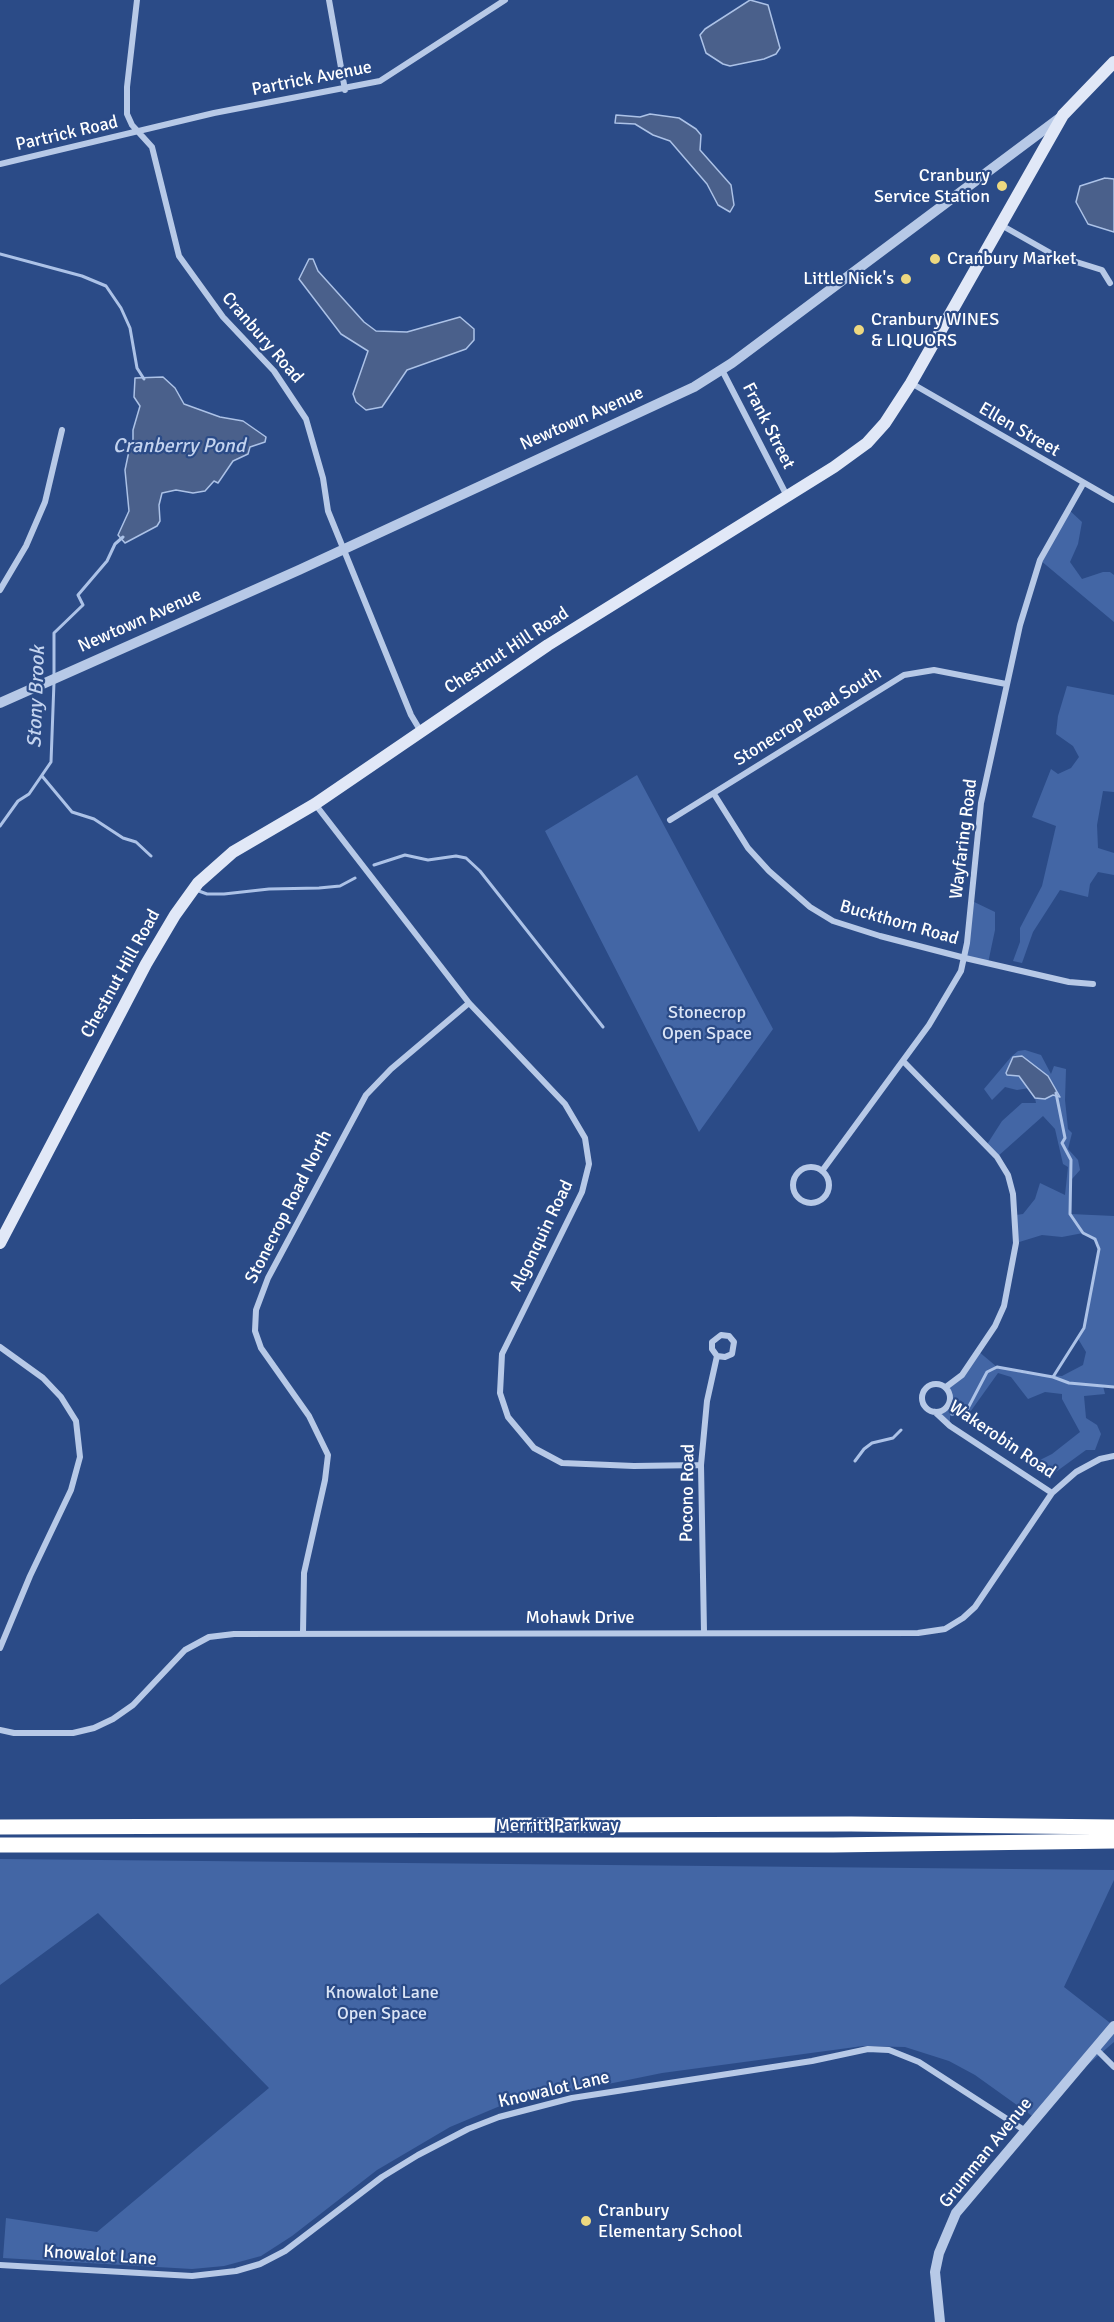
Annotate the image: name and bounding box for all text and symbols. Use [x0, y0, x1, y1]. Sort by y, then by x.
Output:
street label: Partrick Avenue [250, 57, 374, 101]
street label: Partrick Road [14, 112, 120, 156]
place label: Cranbury Service Station [874, 165, 990, 207]
marker: Cranbury Service Station [995, 179, 1009, 193]
place label: Cranbury Market [947, 248, 1076, 270]
marker: Cranbury Market [928, 252, 942, 266]
place label: Little Nick's [803, 268, 894, 290]
marker: Little Nick's [899, 272, 913, 286]
street label: Cranbury Road [217, 288, 307, 388]
place label: Cranbury WINES & LIQUORS [871, 309, 999, 352]
marker: Cranbury WINES & LIQUORS [852, 323, 866, 337]
street label: Frank Street [737, 379, 799, 473]
street label: Newtown Avenue [517, 382, 647, 456]
street label: Ellen Street [975, 398, 1063, 462]
water label: Cranberry Pond [113, 435, 245, 459]
street label: Newtown Avenue [75, 584, 205, 658]
street label: Chestnut Hill Road [441, 603, 573, 699]
water label: Stony Brook [23, 645, 51, 749]
street label: Stonecrop Road South [730, 663, 886, 771]
street label: Wayfaring Road [946, 778, 982, 900]
street label: Buckthorn Road [837, 896, 961, 950]
street label: Chestnut Hill Road [77, 906, 165, 1042]
park label: Stonecrop Open Space [662, 1002, 752, 1044]
street label: Stonecrop Road North [241, 1127, 337, 1287]
street label: Algonquin Road [506, 1177, 578, 1295]
street label: Wakerobin Road [945, 1396, 1059, 1484]
street label: Pocono Road [676, 1444, 700, 1542]
street label: Mohawk Drive [526, 1607, 634, 1629]
street label: Merritt Parkway [495, 1815, 619, 1837]
park label: Knowalot Lane Open Space [325, 1982, 439, 2024]
street label: Knowalot Lane [496, 2067, 612, 2113]
street label: Grumman Avenue [935, 2093, 1037, 2213]
place label: Cranbury Elementary School [598, 2200, 743, 2242]
marker: Cranbury Elementary School [579, 2214, 593, 2228]
street label: Knowalot Lane [43, 2241, 157, 2271]

